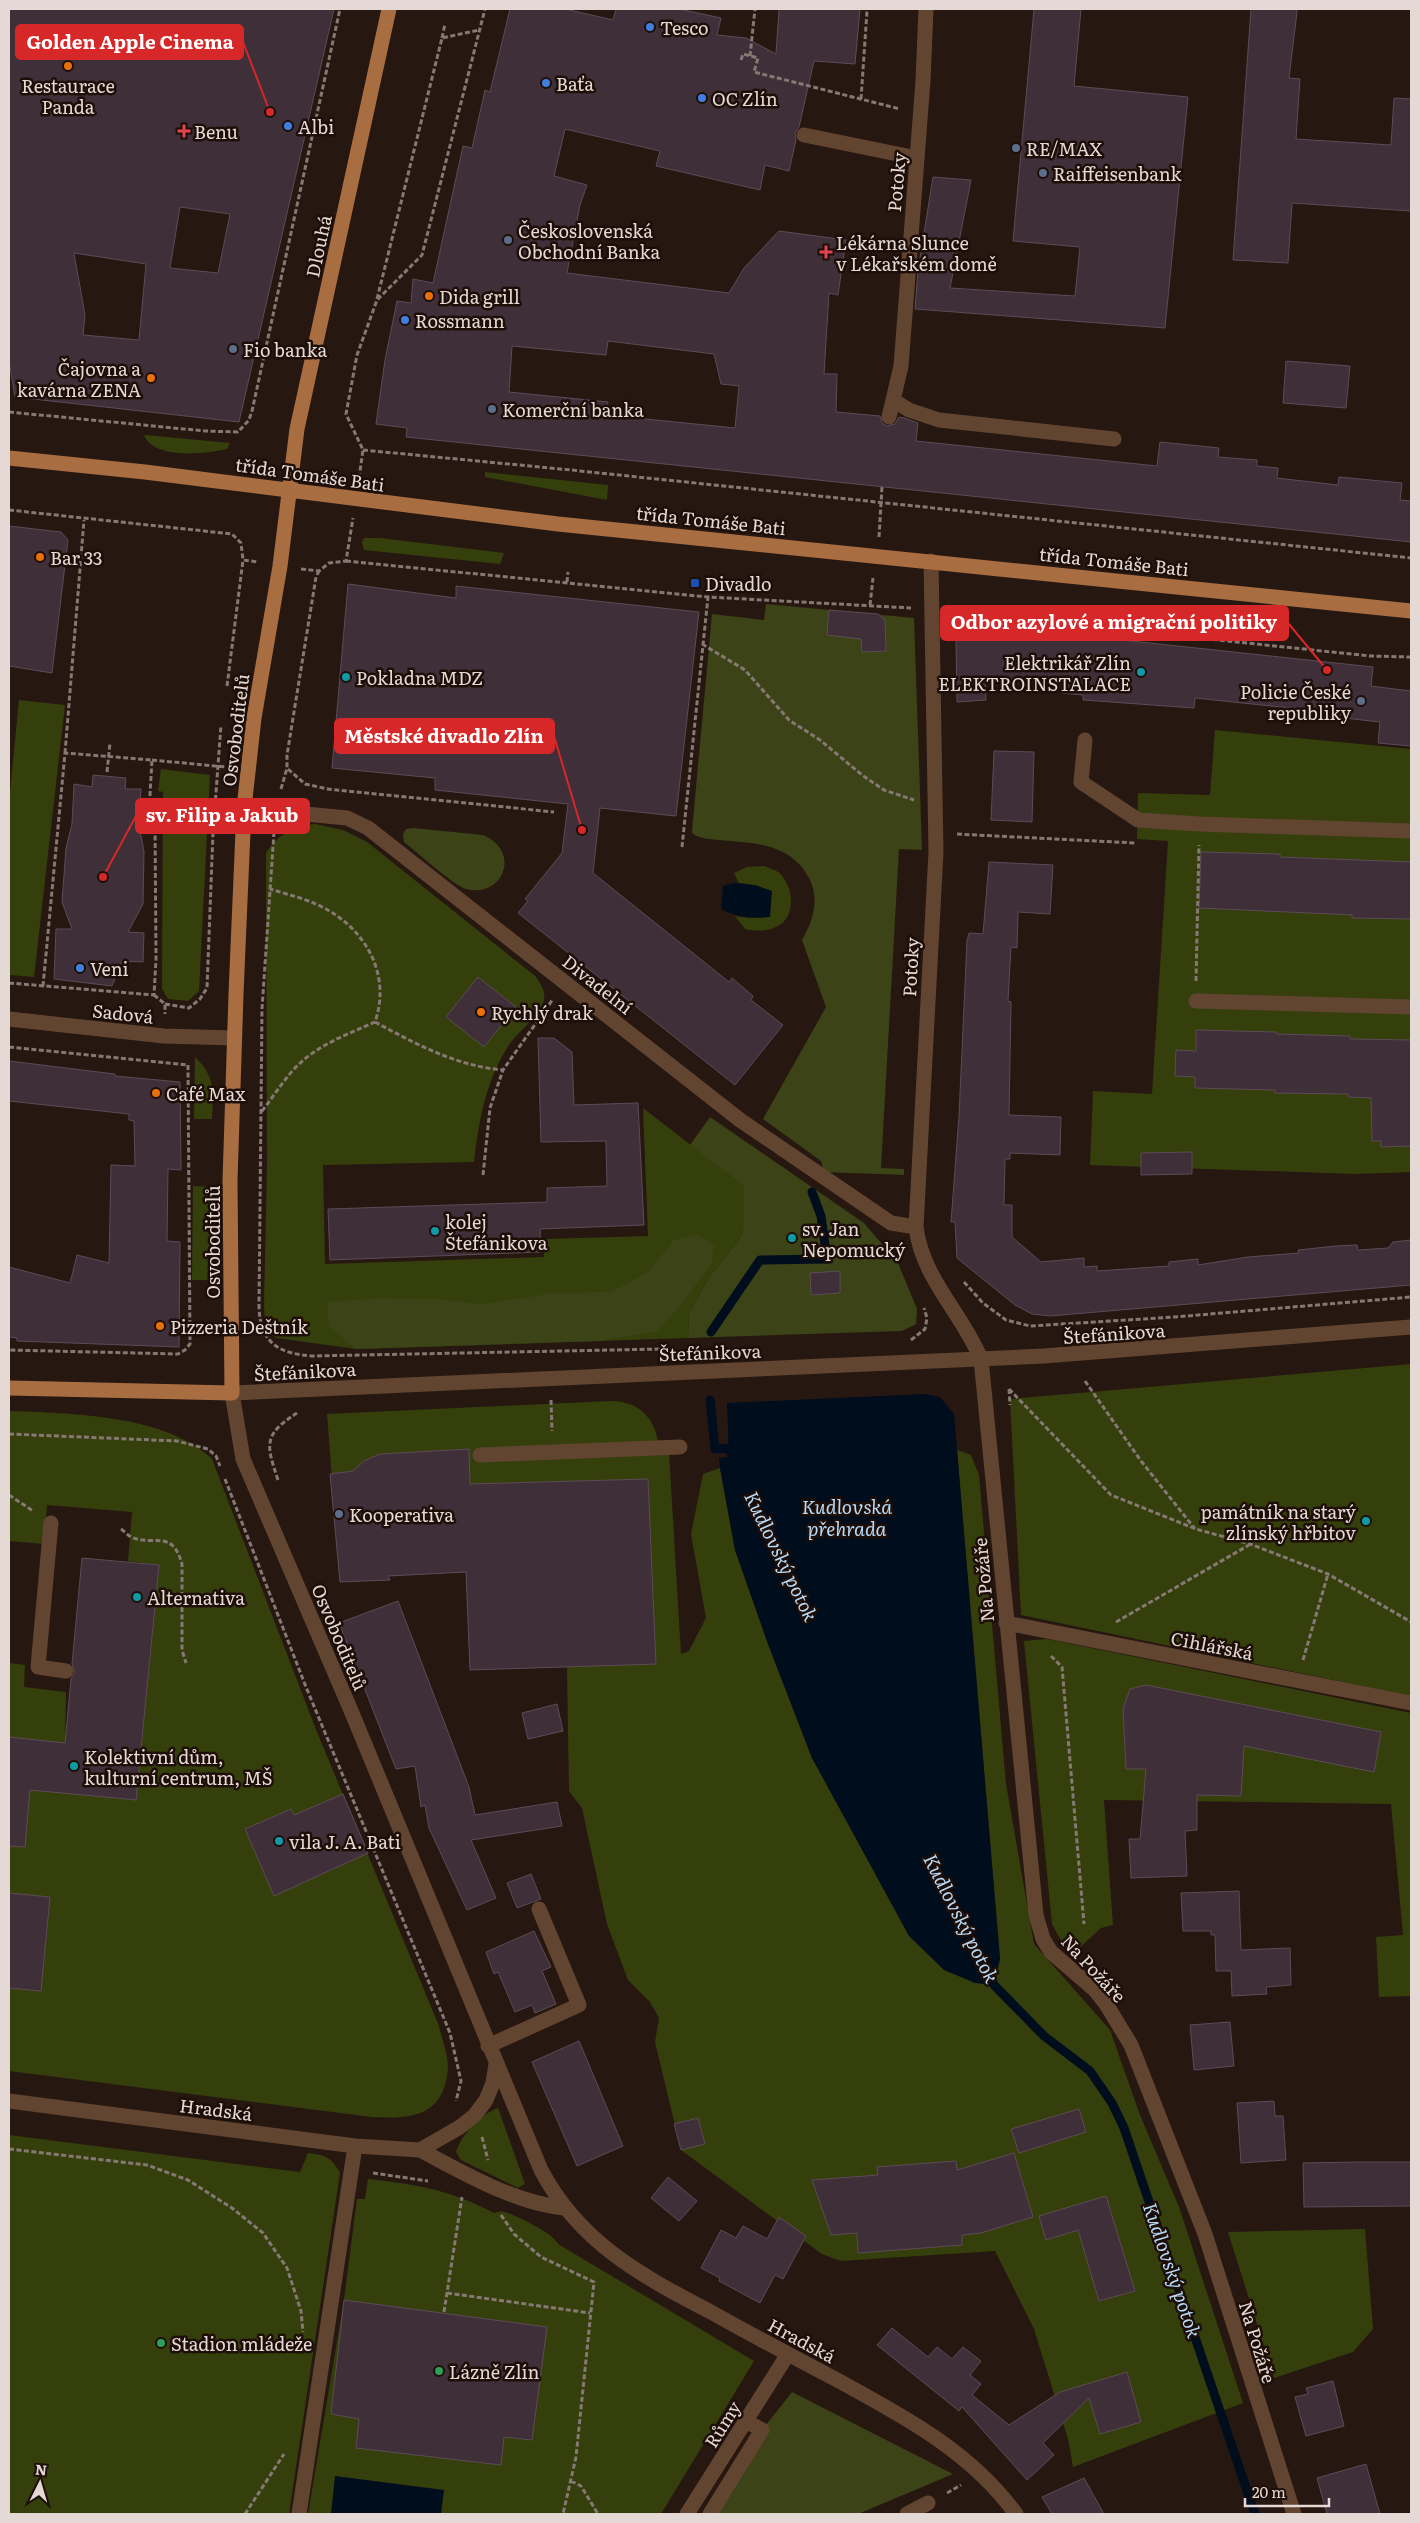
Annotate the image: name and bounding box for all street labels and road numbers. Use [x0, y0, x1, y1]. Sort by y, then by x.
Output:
street label: Potoky [880, 150, 912, 213]
street label: Dlouhá [298, 212, 338, 280]
street label: třída Tomáše Bati [234, 450, 386, 498]
street label: třída Tomáše Bati [635, 499, 787, 541]
street label: třída Tomáše Bati [1038, 540, 1190, 582]
street label: Osvoboditelů [215, 672, 255, 788]
street label: Potoky [895, 936, 925, 998]
street label: Divadelní [557, 948, 639, 1020]
street label: Sadová [91, 996, 155, 1030]
street label: Osvoboditelů [199, 1185, 226, 1299]
street label: Štefánikova [1062, 1316, 1166, 1350]
street label: Štefánikova [658, 1337, 762, 1367]
street label: Štefánikova [253, 1355, 357, 1387]
street label: Na Požáře [966, 1537, 1000, 1623]
street label: Osvoboditelů [305, 1580, 375, 1694]
street label: Cihlářská [1169, 1624, 1256, 1666]
street label: Na Požáře [1055, 1928, 1133, 2008]
street label: Hradská [178, 2091, 254, 2127]
street label: Na Požáře [1233, 2298, 1283, 2386]
street label: Hradská [763, 2311, 841, 2369]
street label: Růmy [697, 2395, 747, 2453]

